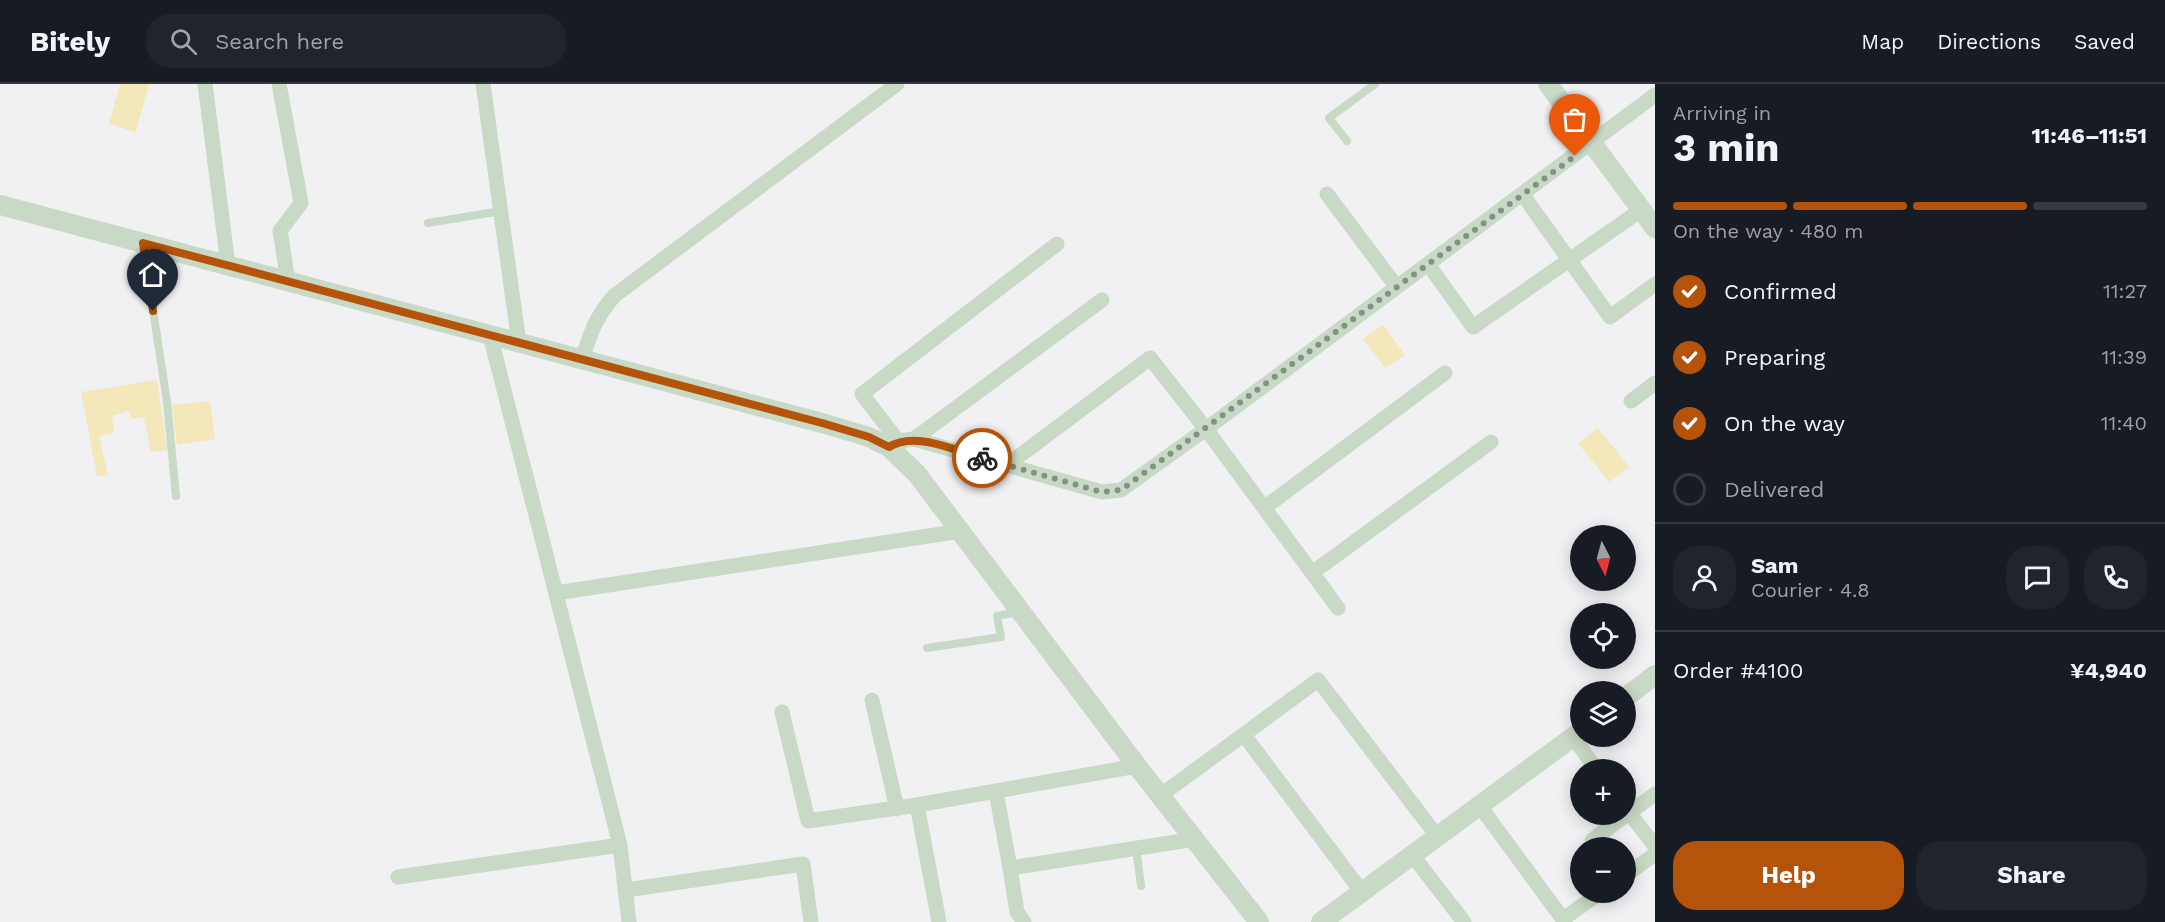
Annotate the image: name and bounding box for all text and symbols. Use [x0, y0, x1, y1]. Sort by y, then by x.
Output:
search box [146, 14, 566, 68]
text: Bitely [30, 25, 110, 58]
icon: search [167, 25, 200, 58]
text: Search here [215, 29, 344, 54]
text: Map [1861, 29, 1904, 54]
text: Directions [1937, 29, 2041, 54]
text: Saved [2074, 29, 2135, 54]
pin [1549, 94, 1600, 156]
text: Arriving in [1673, 101, 1771, 125]
icon: bag [1558, 103, 1591, 136]
text: 11:46–11:51 [2031, 123, 2147, 148]
text: 3 min [1673, 125, 1780, 170]
text: On the way · 480 m [1673, 219, 1863, 243]
pin [127, 249, 178, 311]
icon: home [136, 258, 169, 291]
icon: check [1673, 275, 1706, 308]
text: Confirmed [1724, 279, 1837, 304]
text: 11:27 [2103, 279, 2147, 303]
icon: check [1673, 341, 1706, 374]
text: Preparing [1724, 345, 1825, 370]
text: 11:39 [2101, 345, 2147, 369]
icon: check [1673, 407, 1706, 440]
text: On the way [1724, 411, 1845, 436]
text: 11:40 [2101, 411, 2147, 435]
courier [952, 428, 1012, 488]
icon: bike [966, 442, 999, 475]
text: Delivered [1724, 477, 1824, 502]
north arrow [1570, 525, 1636, 591]
map controls [1570, 525, 1636, 903]
button: person [1673, 546, 1736, 609]
button: chat [2006, 546, 2069, 609]
button: phone [2084, 546, 2147, 609]
text: Sam [1751, 553, 1799, 578]
text: Courier · 4.8 [1751, 578, 1870, 602]
button: locate [1570, 603, 1636, 669]
text: Order #4100 [1673, 658, 1804, 683]
text: ¥4,940 [2070, 658, 2147, 683]
button: layers [1570, 681, 1636, 747]
button: + [1570, 759, 1636, 825]
button: − [1570, 837, 1636, 903]
button: Help [1673, 841, 1904, 910]
button: Share [1916, 841, 2147, 910]

